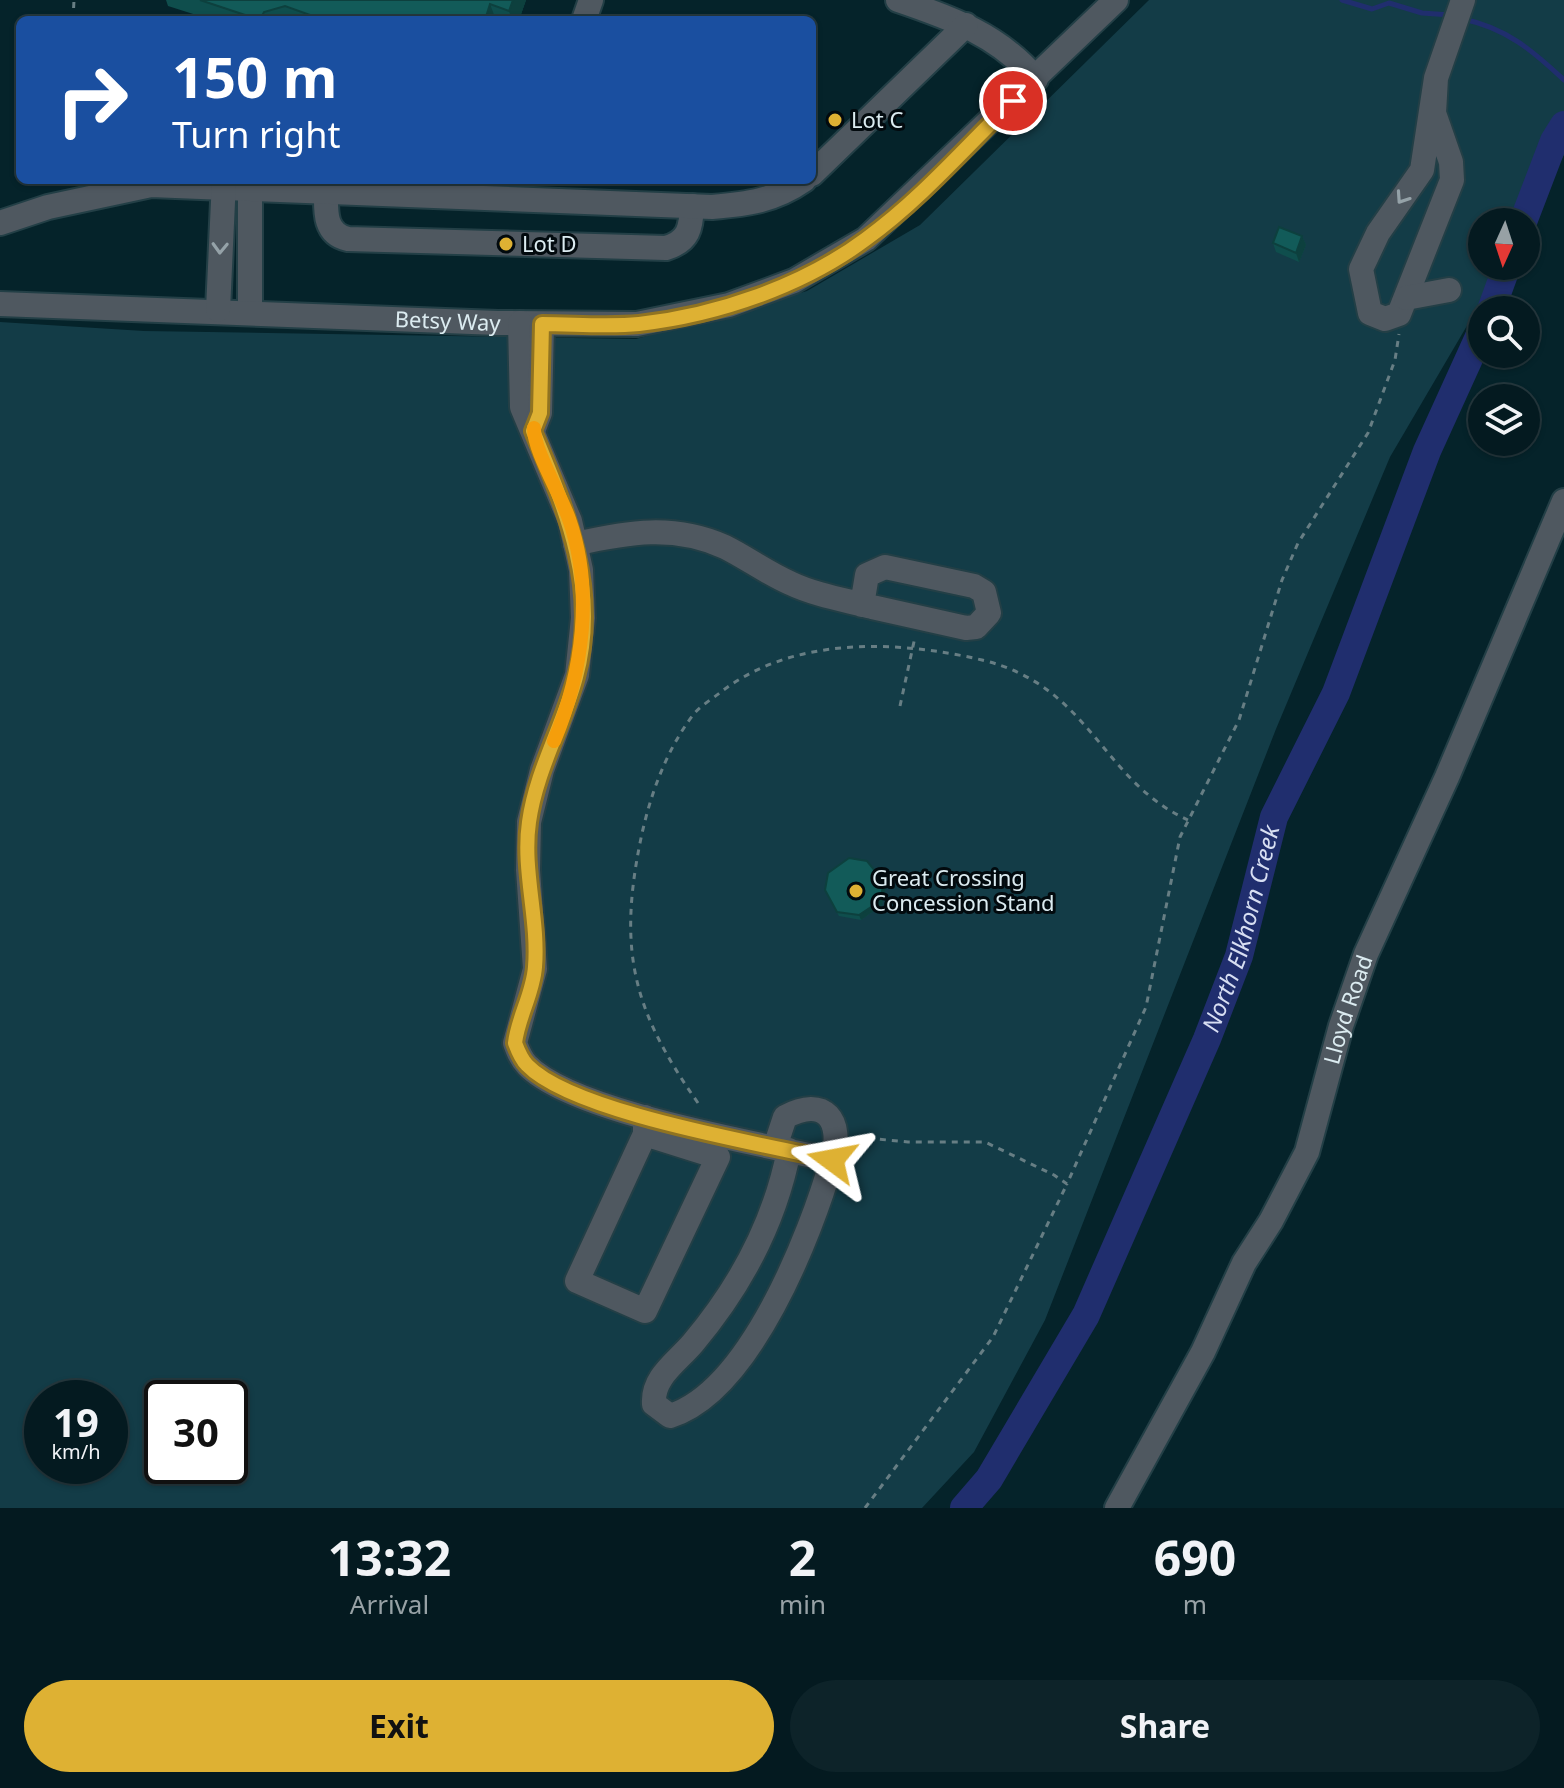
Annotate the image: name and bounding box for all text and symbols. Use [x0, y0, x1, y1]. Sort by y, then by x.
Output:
text: 150 m [172, 38, 337, 114]
icon: right [40, 48, 144, 152]
pin [979, 67, 1047, 135]
icon: arrive [991, 79, 1035, 123]
place label: Lot C [851, 104, 904, 134]
text: Turn right [172, 110, 340, 159]
marker: Lot C [826, 111, 844, 129]
one-way arrow [1397, 190, 1412, 204]
north arrow [1468, 208, 1540, 280]
map controls [1468, 208, 1540, 456]
place label: Lot D [522, 228, 577, 258]
marker: Lot D [497, 235, 515, 253]
one-way arrow [212, 243, 229, 255]
button: search [1468, 296, 1540, 368]
street label: Betsy Way [394, 303, 502, 337]
button: layers [1468, 384, 1540, 456]
water label: North Elkhorn Creek [1193, 820, 1287, 1037]
place label: Great Crossing Concession Stand [872, 862, 1055, 917]
marker: Great Crossing Concession Stand [847, 882, 865, 900]
street label: Lloyd Road [1315, 951, 1379, 1067]
position arrow [790, 1118, 874, 1202]
speed limit sign: 30 [144, 1380, 248, 1484]
text: 19 [53, 1394, 99, 1449]
text: km/h [51, 1438, 101, 1465]
text: 13:32 [328, 1525, 451, 1590]
text: 2 [789, 1525, 816, 1590]
text: 690 [1154, 1525, 1236, 1590]
text: Arrival [350, 1586, 429, 1622]
text: min [779, 1586, 826, 1622]
text: m [1183, 1586, 1207, 1622]
button: Exit [24, 1680, 774, 1772]
button: Share [790, 1680, 1540, 1772]

